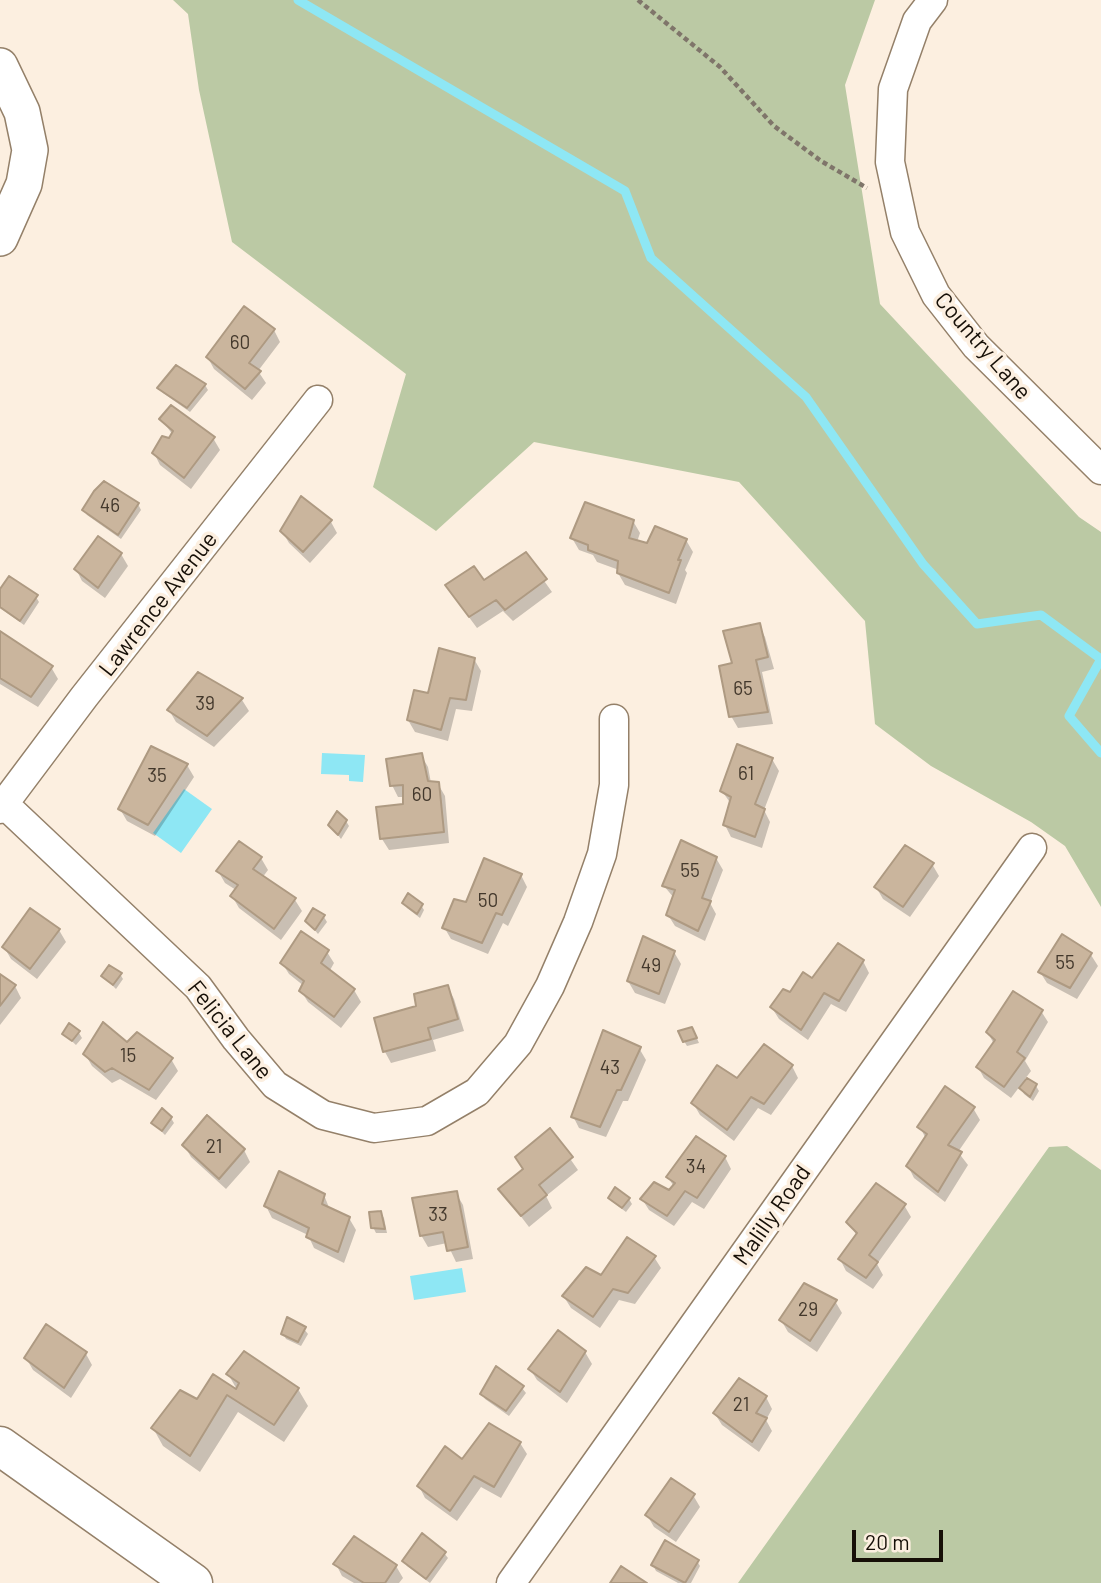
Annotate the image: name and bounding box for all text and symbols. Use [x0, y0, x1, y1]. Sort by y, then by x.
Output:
street label: Country Lane [929, 287, 1037, 405]
house number: 60 [230, 332, 250, 354]
house number: 46 [100, 495, 120, 517]
street label: Lawrence Avenue [93, 526, 223, 682]
house number: 65 [733, 678, 753, 700]
house number: 39 [195, 693, 215, 715]
house number: 61 [738, 763, 754, 785]
house number: 35 [147, 765, 167, 787]
house number: 60 [412, 784, 432, 806]
house number: 55 [680, 860, 700, 882]
house number: 50 [478, 890, 498, 912]
house number: 55 [1055, 952, 1075, 974]
house number: 49 [641, 955, 661, 977]
street label: Felicia Lane [182, 975, 278, 1085]
house number: 15 [120, 1045, 136, 1067]
house number: 43 [600, 1057, 620, 1079]
house number: 21 [206, 1136, 222, 1158]
house number: 34 [686, 1156, 706, 1178]
street label: Malilly Road [727, 1160, 817, 1270]
house number: 33 [428, 1204, 448, 1226]
house number: 29 [798, 1299, 818, 1321]
house number: 21 [733, 1394, 749, 1416]
scale bar [856, 1516, 947, 1560]
text: 20 m [865, 1529, 910, 1554]

